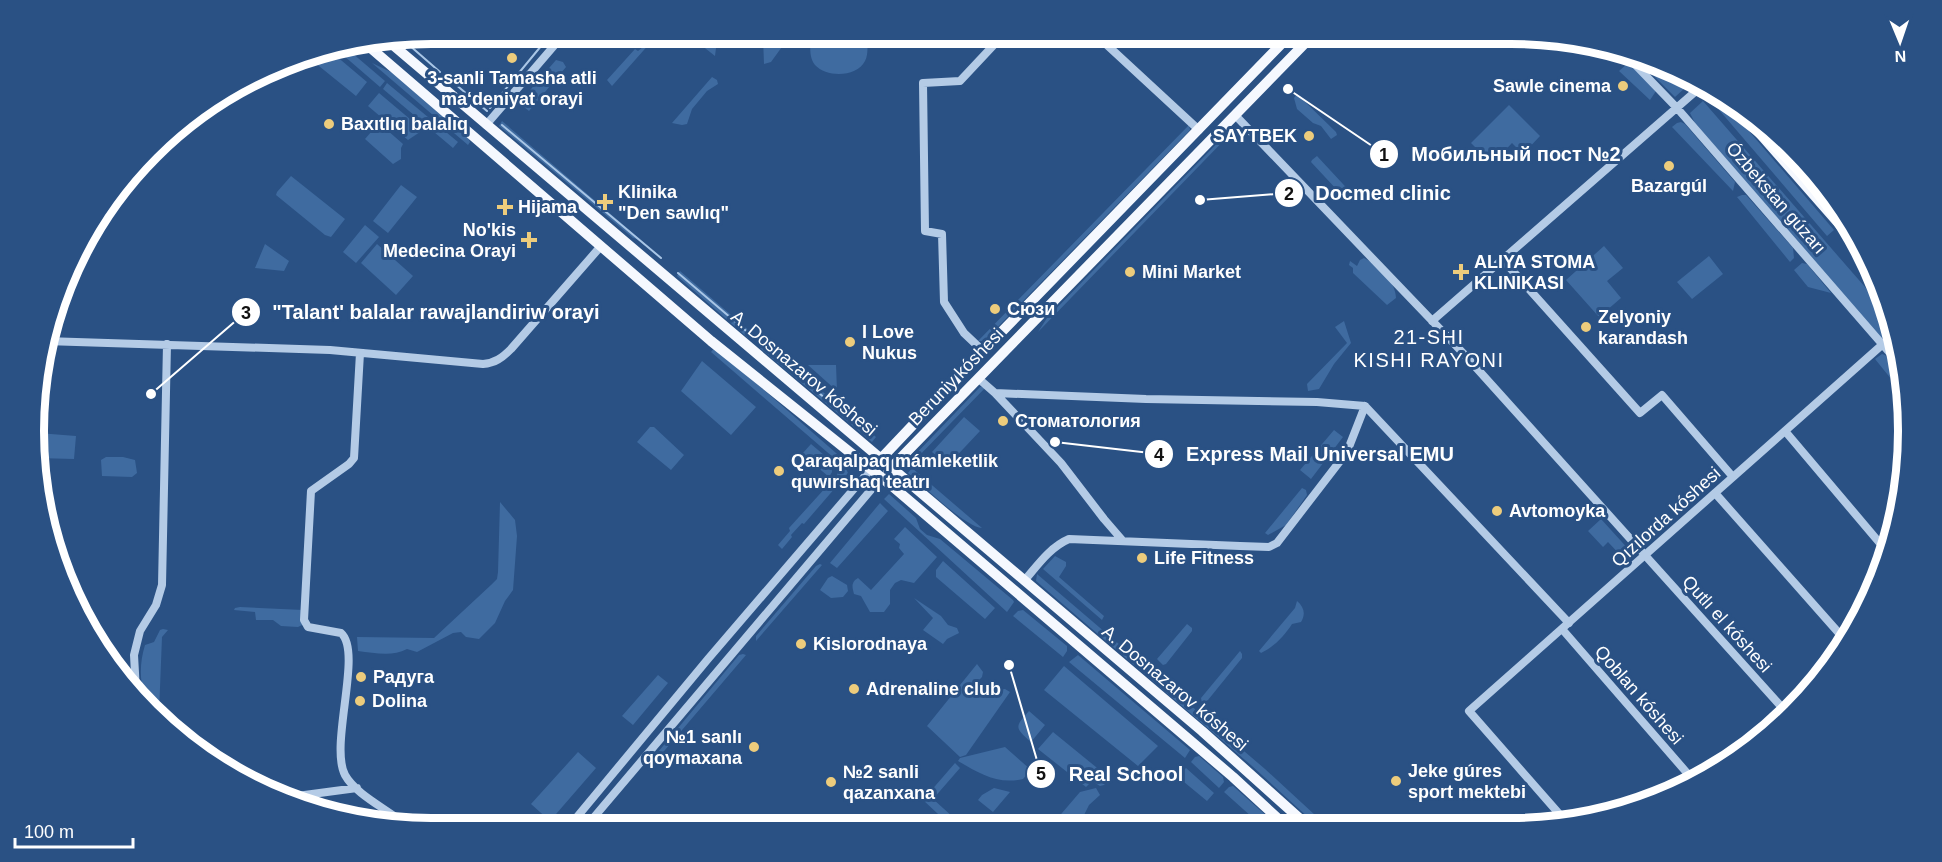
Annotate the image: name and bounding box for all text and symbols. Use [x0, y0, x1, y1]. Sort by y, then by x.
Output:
north arrow [1870, 12, 1930, 72]
text: N [1894, 48, 1907, 65]
marker: 3-sanli Tamasha atli maʻdeniyat orayi [505, 51, 519, 65]
place label: 3-sanli Tamasha atli maʻdeniyat orayi [427, 68, 597, 109]
place label: Sawle cinema [1493, 76, 1612, 96]
marker: Sawle cinema [1616, 79, 1630, 93]
place label: Baxıtlıq balalıq [341, 114, 468, 134]
marker: Baxıtlıq balalıq [322, 117, 336, 131]
place label: SAYTBEK [1213, 126, 1297, 146]
marker: SAYTBEK [1302, 129, 1316, 143]
callout: Мобильный пост №2 [1369, 135, 1633, 173]
street label: Ózbekstan gúzarı [1722, 138, 1831, 258]
text: Мобильный пост №2 [1411, 143, 1621, 165]
text: 1 [1379, 145, 1389, 165]
marker: Bazargúl [1662, 159, 1676, 173]
callout: Docmed clinic [1274, 174, 1463, 212]
place label: Bazargúl [1631, 176, 1707, 196]
place label: Klinika "Den sawlıq" [618, 182, 729, 223]
text: Docmed clinic [1315, 182, 1451, 204]
text: 2 [1284, 184, 1294, 204]
marker: Klinika "Den sawlıq" [596, 193, 614, 211]
place label: Hijama [518, 197, 578, 217]
marker: Hijama [496, 198, 514, 216]
place label: No'kis Medecina Orayi [383, 220, 516, 261]
marker: No'kis Medecina Orayi [520, 231, 538, 249]
place label: ALIYA STOMA KLINIKASI [1474, 252, 1595, 293]
place label: Mini Market [1142, 262, 1241, 282]
marker: ALIYA STOMA KLINIKASI [1452, 263, 1470, 281]
marker: Mini Market [1123, 265, 1137, 279]
callout: "Talant' balalar rawajlandiriw orayi [231, 293, 612, 331]
place label: Сюзи [1007, 299, 1055, 319]
text: "Talant' balalar rawajlandiriw orayi [272, 301, 600, 323]
marker: Сюзи [988, 302, 1002, 316]
text: 3 [241, 303, 251, 323]
street label: A. Dosnazarov kóshesi [727, 306, 881, 440]
place label: Zelyoniy karandash [1598, 307, 1688, 348]
marker: Zelyoniy karandash [1579, 320, 1593, 334]
place label: I Love Nukus [862, 322, 917, 363]
street label: Beruniy kóshesi [905, 324, 1007, 430]
district label: 21-SHI KISHI RAYONI [1354, 326, 1505, 371]
marker: I Love Nukus [843, 335, 857, 349]
place label: Стоматология [1015, 411, 1141, 431]
marker: Стоматология [996, 414, 1010, 428]
callout: Express Mail Universal EMU [1144, 435, 1466, 473]
text: Express Mail Universal EMU [1186, 443, 1454, 465]
text: 4 [1154, 445, 1164, 465]
place label: Qaraqalpaq mámleketlik quwırshaq teatrı [791, 451, 999, 492]
street label: Qızılorda kóshesi [1608, 463, 1724, 571]
marker: Qaraqalpaq mámleketlik quwırshaq teatrı [772, 464, 786, 478]
place label: Avtomoyka [1509, 501, 1606, 521]
marker: Avtomoyka [1490, 504, 1504, 518]
place label: Life Fitness [1154, 548, 1254, 568]
marker: Life Fitness [1135, 551, 1149, 565]
street label: Qutlı el kóshesi [1678, 572, 1776, 676]
street label: A. Dosnazarov kóshesi [1098, 621, 1252, 755]
place label: Kislorodnaya [813, 634, 928, 654]
marker: Kislorodnaya [794, 637, 808, 651]
street label: Qoblan kóshesi [1591, 642, 1687, 748]
place label: Радуга [373, 667, 435, 687]
marker: Радуга [354, 670, 368, 684]
place label: Adrenaline club [866, 679, 1001, 699]
marker: Adrenaline club [847, 682, 861, 696]
place label: Dolina [372, 691, 428, 711]
marker: Dolina [353, 694, 367, 708]
place label: №1 sanlı qoymaxana [643, 727, 743, 768]
marker: №1 sanlı qoymaxana [747, 740, 761, 754]
callout: Real School [1026, 755, 1195, 793]
place label: Jeke gúres sport mektebi [1408, 761, 1526, 802]
place label: №2 sanli qazanxana [843, 762, 936, 803]
text: Real School [1069, 763, 1183, 785]
text: 5 [1036, 764, 1046, 784]
marker: Jeke gúres sport mektebi [1389, 774, 1403, 788]
marker: №2 sanli qazanxana [824, 775, 838, 789]
scale bar [15, 811, 134, 849]
text: 100 m [24, 822, 74, 842]

